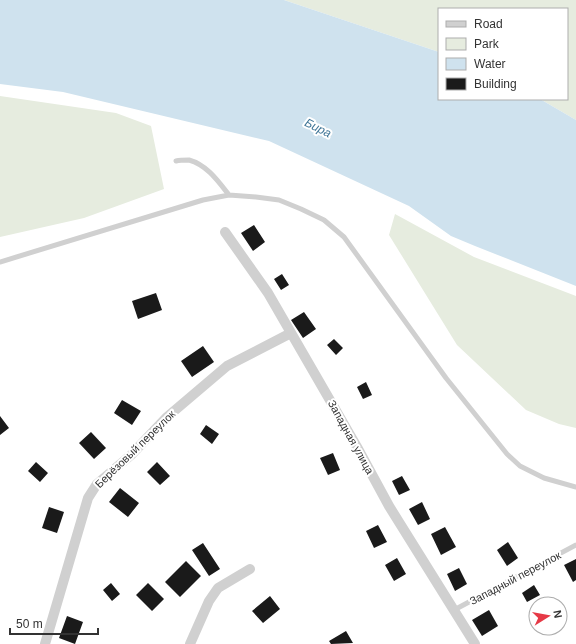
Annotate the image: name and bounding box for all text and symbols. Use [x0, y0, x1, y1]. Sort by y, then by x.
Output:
legend [438, 8, 568, 100]
text: Road [474, 17, 503, 31]
text: Park [474, 37, 500, 51]
text: Water [474, 57, 506, 71]
text: Building [474, 77, 517, 91]
water label: Бира [302, 115, 334, 141]
street label: Западная улица [326, 398, 377, 477]
street label: Берёзовый переулок [93, 408, 178, 490]
street label: Западный переулок [467, 549, 563, 607]
north arrow [528, 596, 568, 636]
text: N [551, 609, 564, 619]
scale bar [10, 610, 98, 636]
text: 50 m [16, 617, 43, 631]

